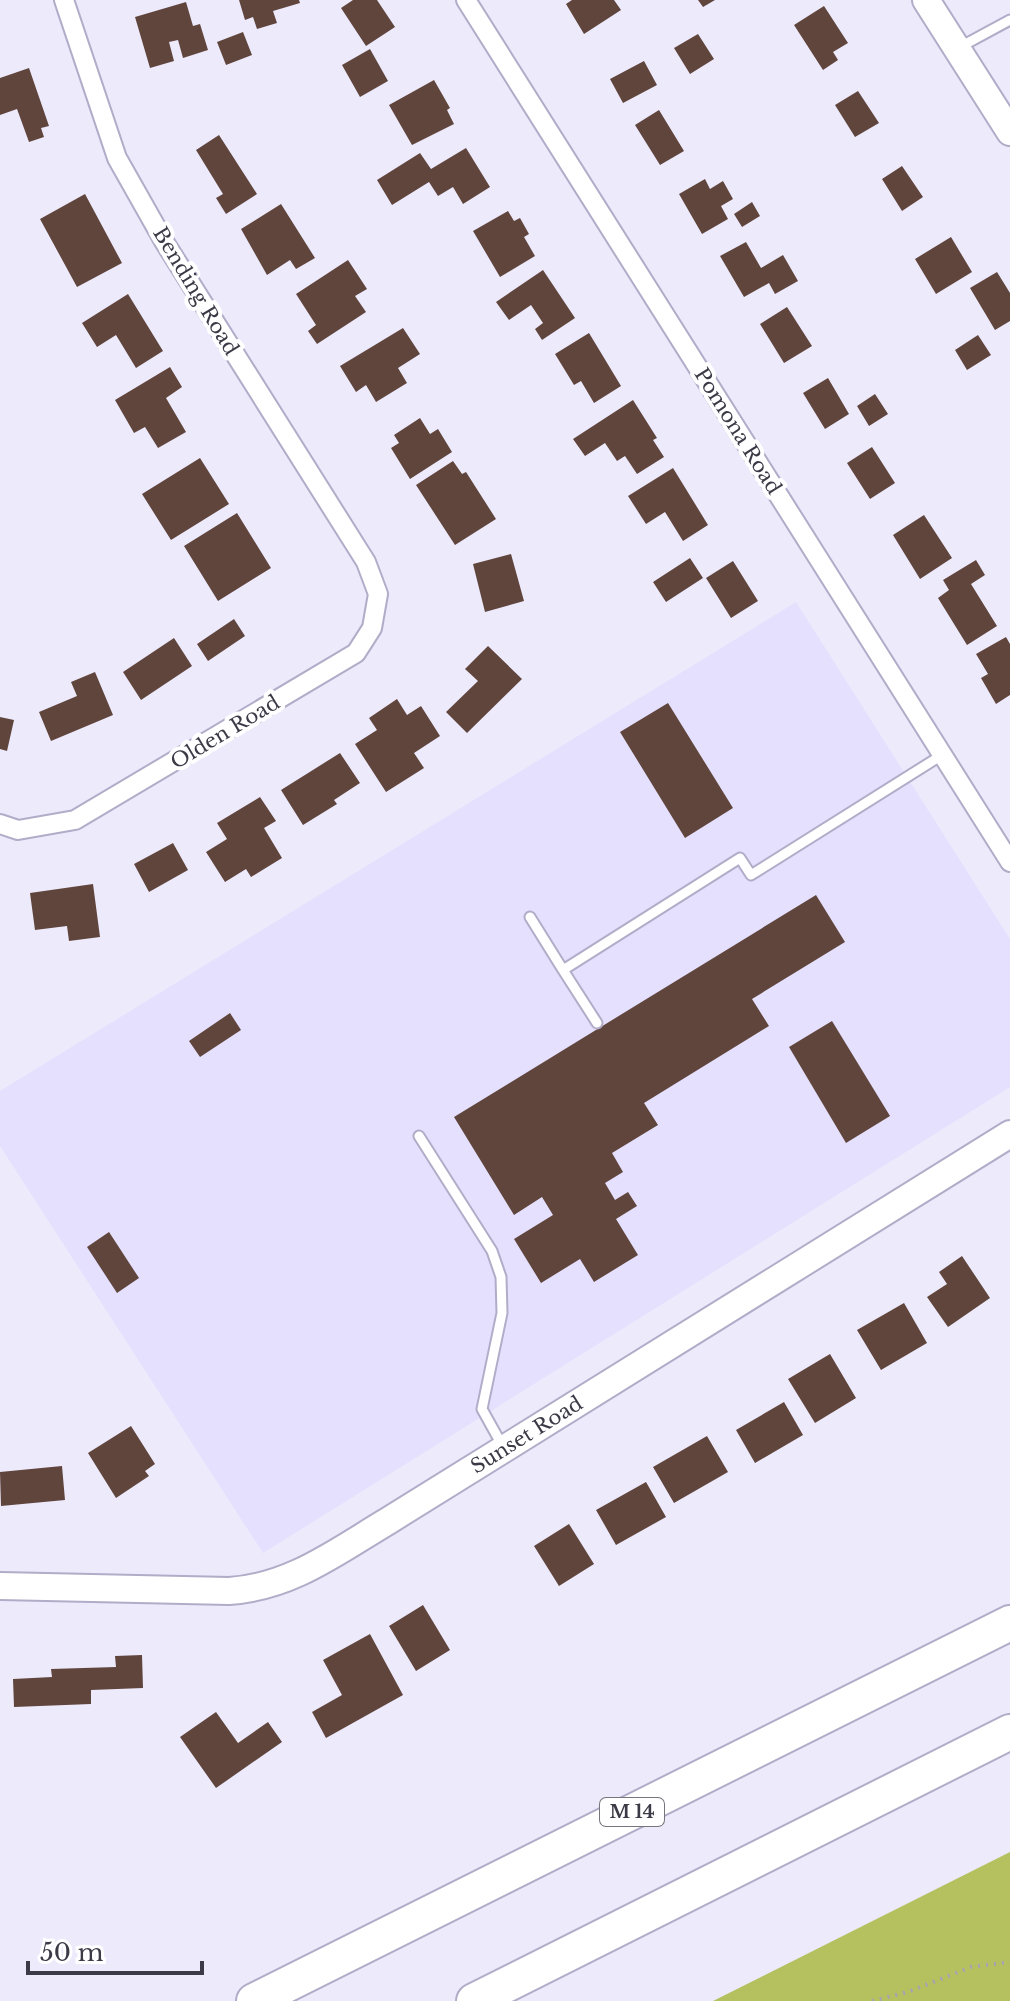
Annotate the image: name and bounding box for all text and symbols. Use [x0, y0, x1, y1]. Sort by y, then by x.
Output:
street label: Bending Road [148, 223, 244, 359]
street label: Pomona Road [690, 363, 786, 499]
street label: Olden Road [166, 690, 284, 774]
street label: Sunset Road [466, 1391, 587, 1479]
road number: M 14 [600, 1798, 664, 1826]
scale bar [28, 1925, 202, 1975]
text: 50 m [40, 1938, 104, 1967]

